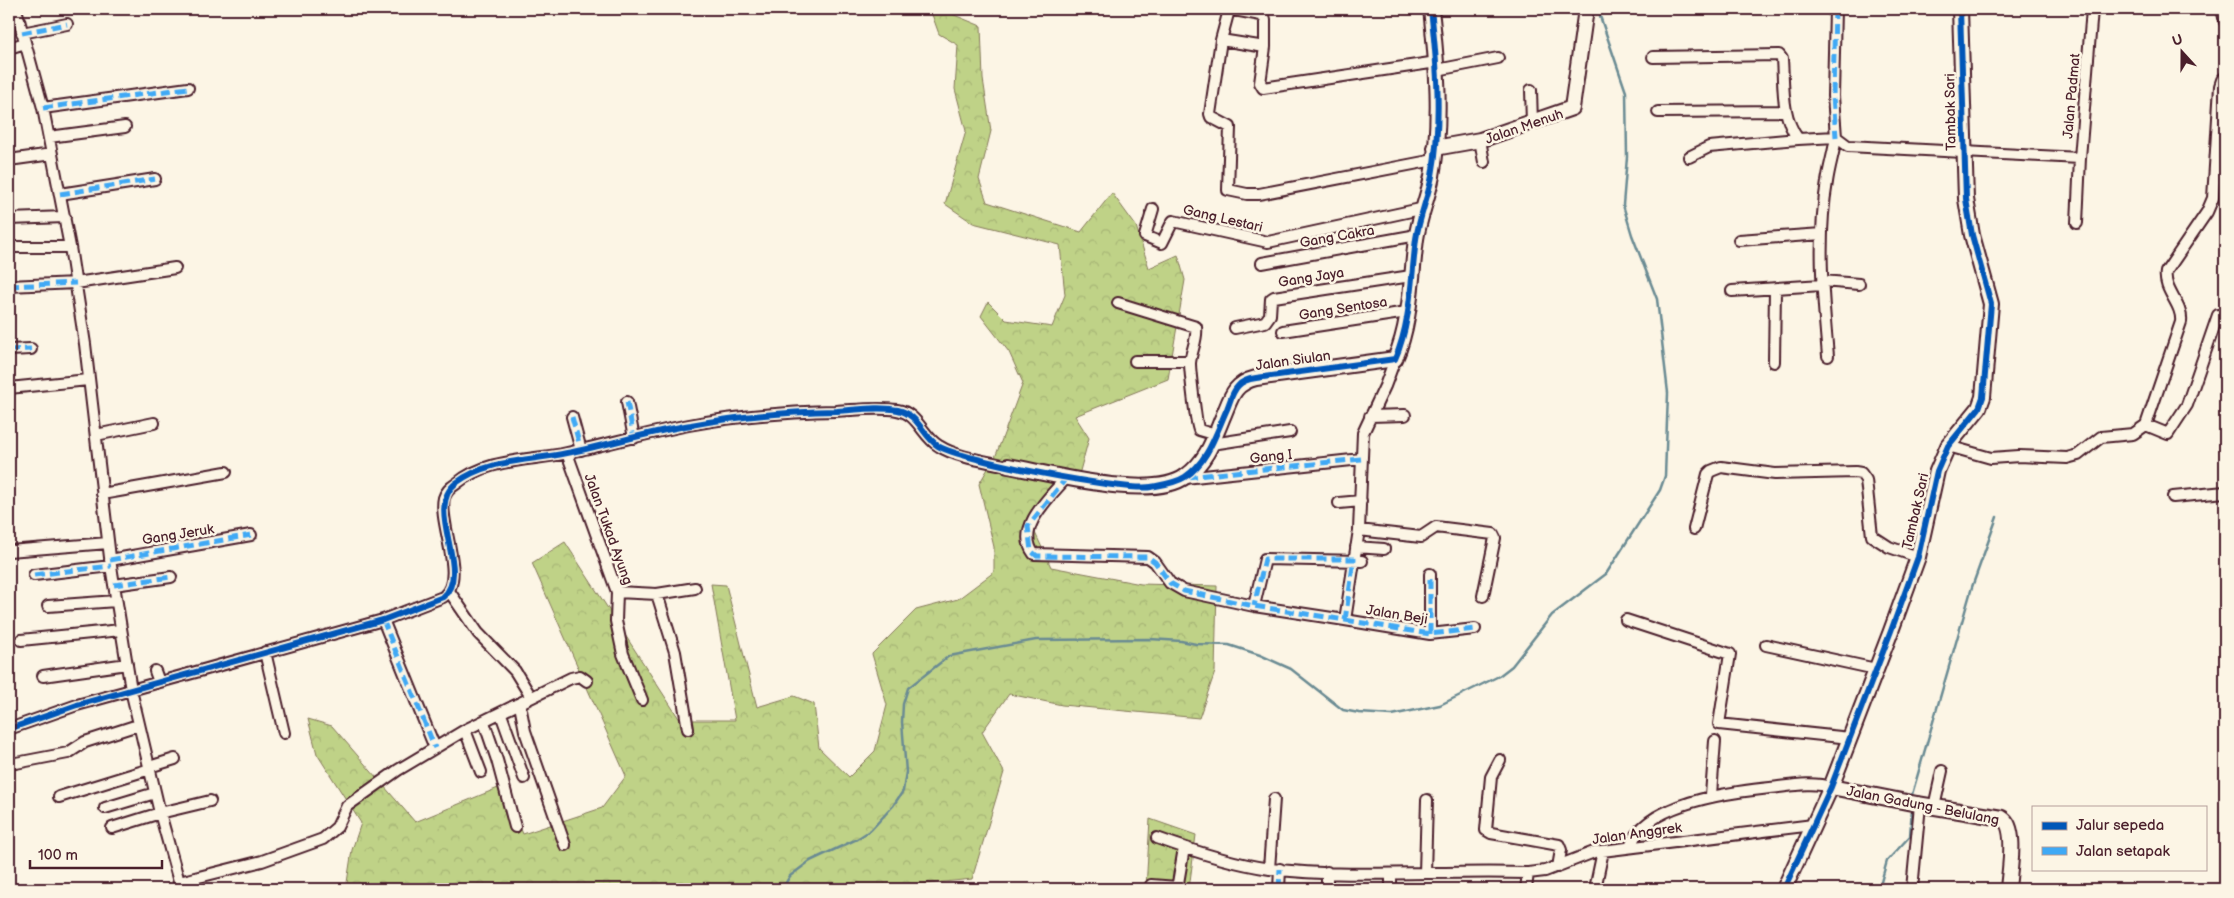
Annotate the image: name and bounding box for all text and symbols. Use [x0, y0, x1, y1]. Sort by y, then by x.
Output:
north arrow [2156, 28, 2206, 78]
text: U [2170, 31, 2185, 50]
street label: Jalan Padmat [2059, 52, 2084, 139]
street label: Tambak Sari [1941, 73, 1960, 151]
street label: Jalan Menuh [1483, 105, 1566, 148]
street label: Gang Lestari [1181, 201, 1264, 236]
street label: Gang Cakra [1298, 222, 1376, 251]
street label: Gang Jaya [1277, 264, 1345, 291]
street label: Gang Sentosa [1298, 293, 1389, 324]
street label: Jalan Siulan [1254, 347, 1332, 374]
street label: Gang I [1249, 446, 1293, 467]
street label: Jalan Tukad Ayung [581, 471, 637, 587]
street label: Tambak Sari [1898, 471, 1932, 551]
street label: Gang Jeruk [141, 520, 215, 549]
street label: Jalan Beji [1365, 601, 1429, 628]
street label: Jalan Gadung - Belulang [1845, 782, 2001, 829]
legend [2032, 806, 2206, 870]
text: Jalur sepeda [2076, 816, 2164, 835]
street label: Jalan Anggrek [1591, 819, 1683, 848]
scale bar [30, 838, 162, 870]
text: Jalan setapak [2076, 842, 2170, 861]
text: 100 m [38, 846, 78, 865]

